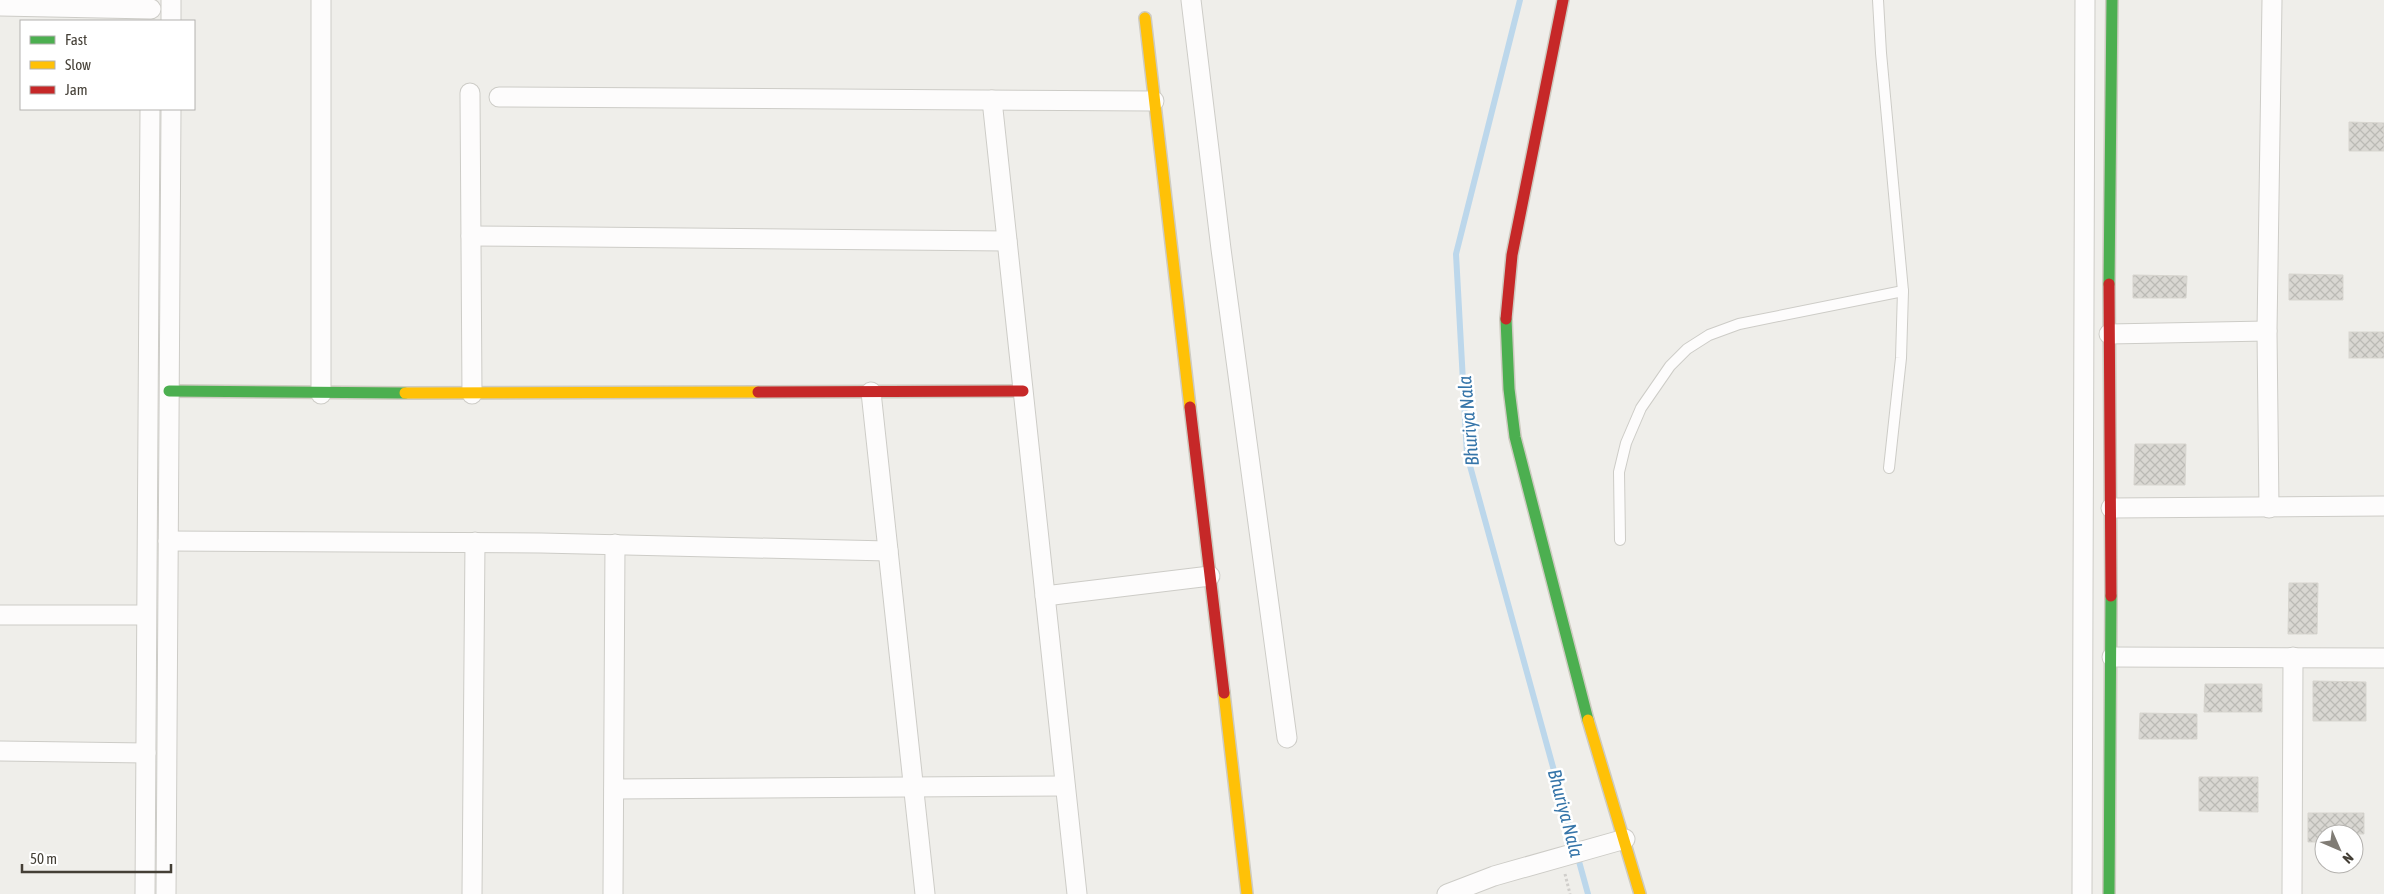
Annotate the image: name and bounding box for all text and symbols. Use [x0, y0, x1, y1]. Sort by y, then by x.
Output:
legend [20, 20, 195, 110]
text: Fast [65, 31, 87, 48]
text: Slow [65, 56, 91, 73]
text: Jam [65, 81, 88, 98]
water label: Bhuriya Nala [1453, 375, 1483, 467]
water label: Bhuriya Nala [1544, 767, 1588, 860]
north arrow [2314, 824, 2364, 874]
scale bar [22, 842, 171, 874]
text: 50 m [30, 850, 57, 867]
text: N [2340, 850, 2357, 867]

